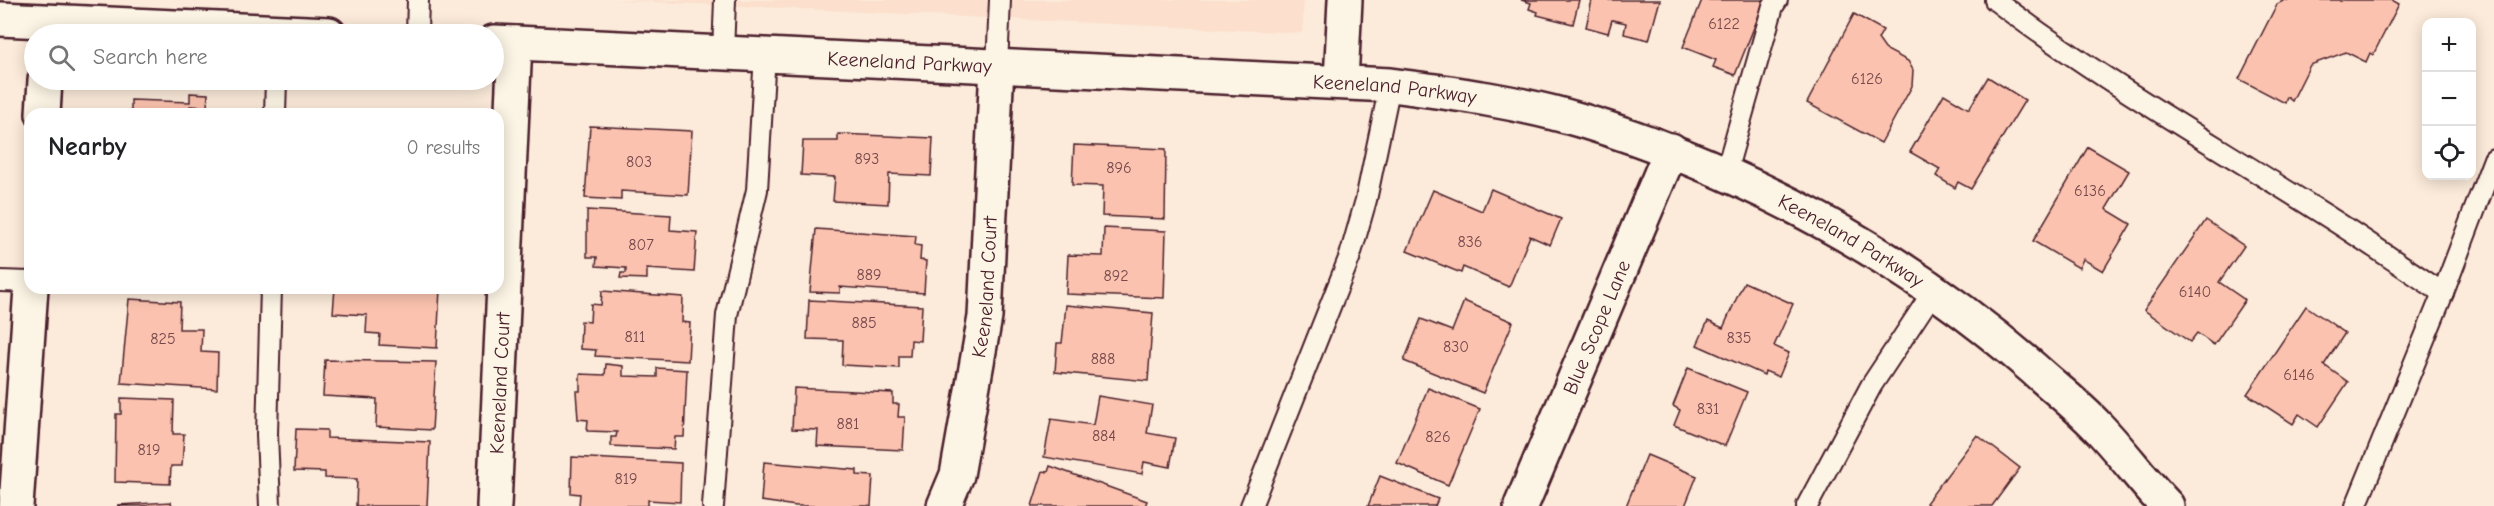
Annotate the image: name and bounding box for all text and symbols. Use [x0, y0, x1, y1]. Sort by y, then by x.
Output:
house number: 6122 [1708, 15, 1740, 33]
map controls [2422, 18, 2476, 180]
button: + [2422, 18, 2476, 72]
search box [24, 24, 504, 90]
icon: search [45, 41, 78, 74]
text: Search here [93, 44, 208, 70]
street label: Keeneland Parkway [827, 47, 992, 78]
street label: Keeneland Parkway [1312, 70, 1478, 109]
house number: 6126 [1851, 70, 1883, 88]
button: − [2422, 72, 2476, 126]
button: locate [2422, 126, 2476, 180]
text: Nearby [48, 132, 127, 162]
text: 0 results [407, 136, 480, 159]
house number: 893 [855, 150, 879, 168]
house number: 803 [626, 153, 652, 171]
house number: 896 [1106, 159, 1132, 177]
house number: 6136 [2074, 182, 2106, 200]
street label: Keeneland Parkway [1774, 189, 1928, 292]
street label: Keeneland Court [967, 214, 1002, 360]
house number: 836 [1457, 233, 1483, 251]
house number: 807 [628, 236, 654, 254]
street label: Blue Scope Lane [1558, 257, 1635, 398]
house number: 889 [857, 266, 881, 284]
house number: 892 [1103, 267, 1129, 285]
house number: 6140 [2179, 283, 2211, 301]
street label: Keeneland Court [485, 310, 515, 455]
house number: 885 [851, 314, 877, 332]
house number: 811 [625, 328, 645, 346]
house number: 835 [1726, 329, 1752, 347]
house number: 825 [150, 330, 176, 348]
house number: 830 [1443, 338, 1469, 356]
house number: 888 [1091, 350, 1115, 368]
house number: 6146 [2283, 366, 2315, 384]
house number: 831 [1697, 400, 1719, 418]
house number: 881 [837, 415, 859, 433]
house number: 884 [1092, 427, 1116, 445]
house number: 826 [1425, 428, 1451, 446]
house number: 819 [137, 441, 161, 459]
house number: 819 [614, 470, 638, 488]

